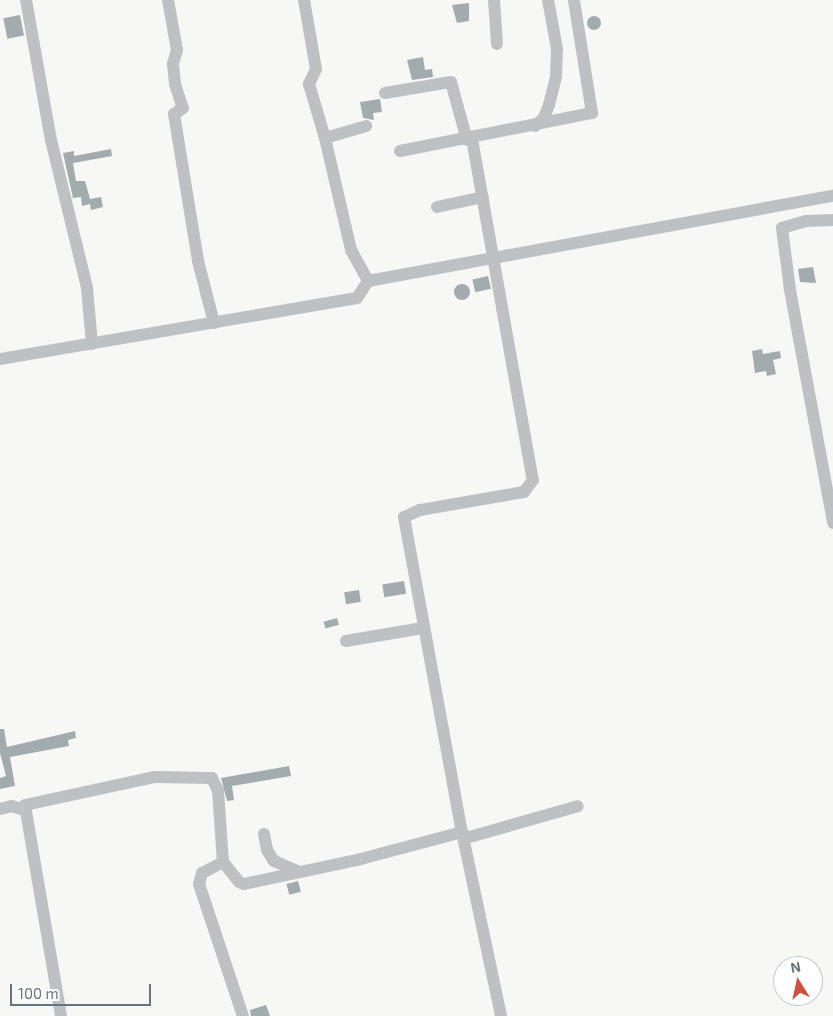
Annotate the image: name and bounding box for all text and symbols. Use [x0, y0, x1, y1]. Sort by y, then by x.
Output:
north arrow [773, 956, 823, 1006]
text: N [789, 957, 802, 976]
scale bar [12, 974, 154, 1006]
text: 100 m [18, 984, 59, 1002]

